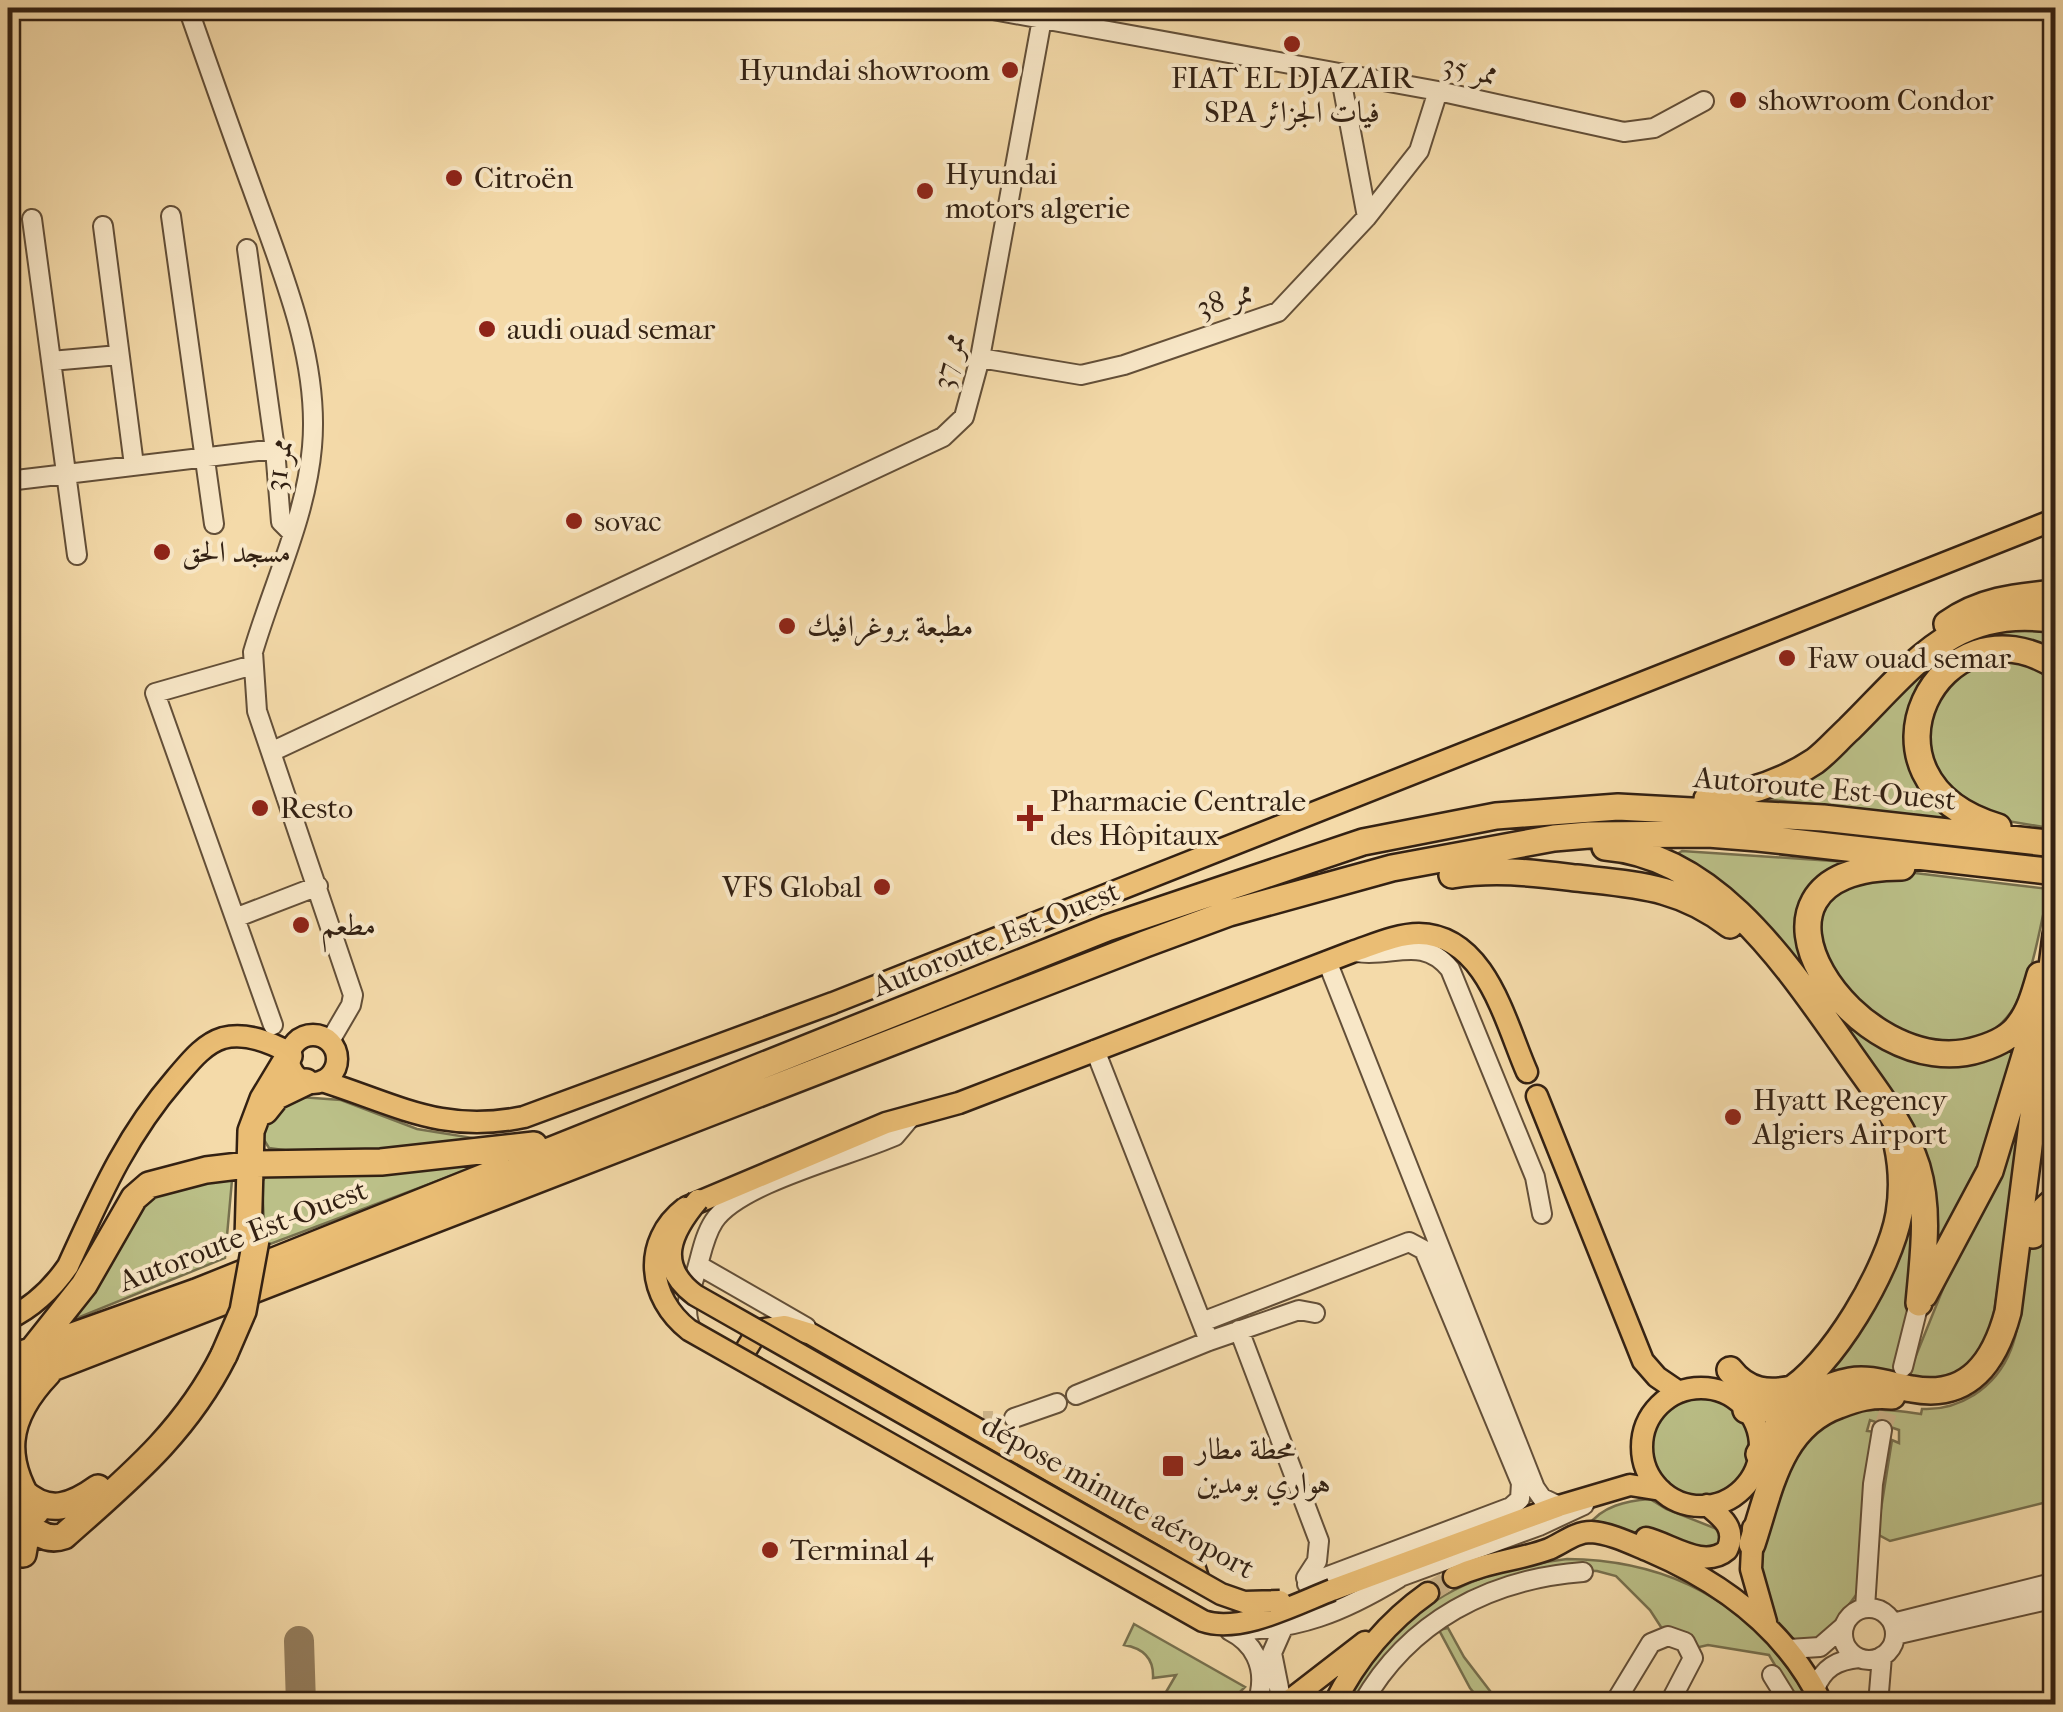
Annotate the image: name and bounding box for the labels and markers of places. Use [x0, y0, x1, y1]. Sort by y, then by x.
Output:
marker: FIAT EL DJAZAIR SPA فيات الجزائر [1281, 33, 1303, 55]
place label: Hyundai showroom [739, 53, 990, 88]
marker: Hyundai showroom [999, 59, 1021, 81]
place label: FIAT EL DJAZAIR SPA فيات الجزائر [1171, 61, 1414, 131]
place label: showroom Condor [1758, 83, 1994, 118]
marker: showroom Condor [1727, 89, 1749, 111]
place label: Hyundai motors algerie [945, 157, 1130, 226]
place label: Citroën [474, 161, 574, 196]
marker: Citroën [443, 167, 465, 189]
marker: Hyundai motors algerie [914, 180, 936, 202]
place label: audi ouad semar [507, 312, 716, 347]
marker: audi ouad semar [476, 318, 498, 340]
place label: sovac [594, 504, 662, 539]
marker: sovac [563, 510, 585, 532]
place label: مسجد الحق [182, 535, 291, 570]
marker: مسجد الحق [151, 541, 173, 563]
place label: مطبعة بروغرافيك [807, 609, 973, 647]
marker: مطبعة بروغرافيك [776, 615, 798, 637]
place label: Faw ouad semar [1807, 641, 2011, 676]
marker: Faw ouad semar [1776, 647, 1798, 669]
place label: Pharmacie Centrale des Hôpitaux [1050, 784, 1306, 853]
place label: Resto [280, 791, 353, 826]
marker: Resto [249, 797, 271, 819]
marker: Pharmacie Centrale des Hôpitaux [1019, 807, 1041, 829]
place label: VFS Global [721, 870, 862, 905]
marker: VFS Global [871, 876, 893, 898]
place label: مطعم [321, 908, 376, 953]
marker: مطعم [290, 914, 312, 936]
place label: Hyatt Regency Algiers Airport [1752, 1083, 1948, 1152]
marker: Hyatt Regency Algiers Airport [1722, 1106, 1744, 1128]
place label: محطة مطار هواري بومدين [1193, 1432, 1331, 1507]
marker: محطة مطار هواري بومدين [1160, 1453, 1186, 1479]
place label: Terminal 4 [790, 1533, 934, 1568]
marker: Terminal 4 [759, 1539, 781, 1561]

